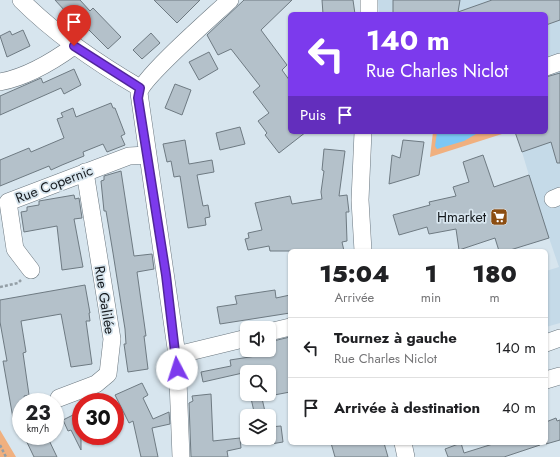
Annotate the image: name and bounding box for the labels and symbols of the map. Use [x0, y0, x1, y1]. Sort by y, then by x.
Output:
pin [57, 5, 91, 46]
street label: Rue Copernic [12, 160, 96, 208]
place label: Hmarket [437, 207, 487, 227]
supermarket icon: Hmarket [489, 207, 509, 227]
street label: Rue Galilée [90, 265, 120, 335]
position arrow [156, 348, 198, 390]
speed limit sign: 30 [72, 393, 124, 445]

